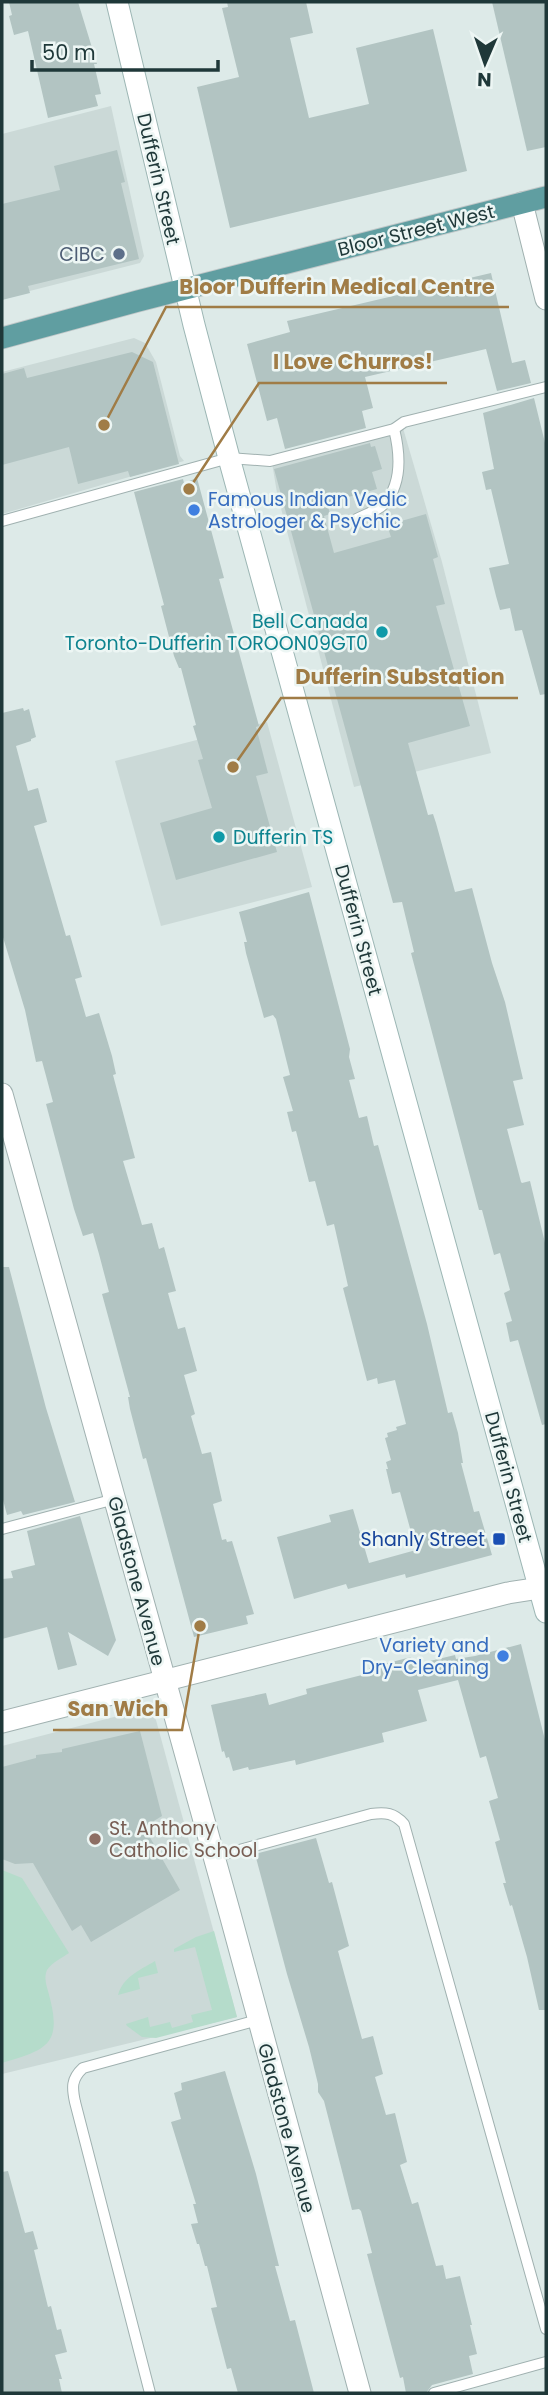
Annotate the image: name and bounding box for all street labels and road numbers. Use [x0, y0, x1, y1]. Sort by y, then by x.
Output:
street label: Dufferin Street [130, 111, 187, 248]
street label: Bloor Street West [335, 198, 497, 263]
street label: Dufferin Street [328, 862, 389, 999]
street label: Dufferin Street [478, 1409, 539, 1546]
street label: Gladstone Avenue [101, 1493, 172, 1669]
street label: Gladstone Avenue [251, 2040, 322, 2216]

